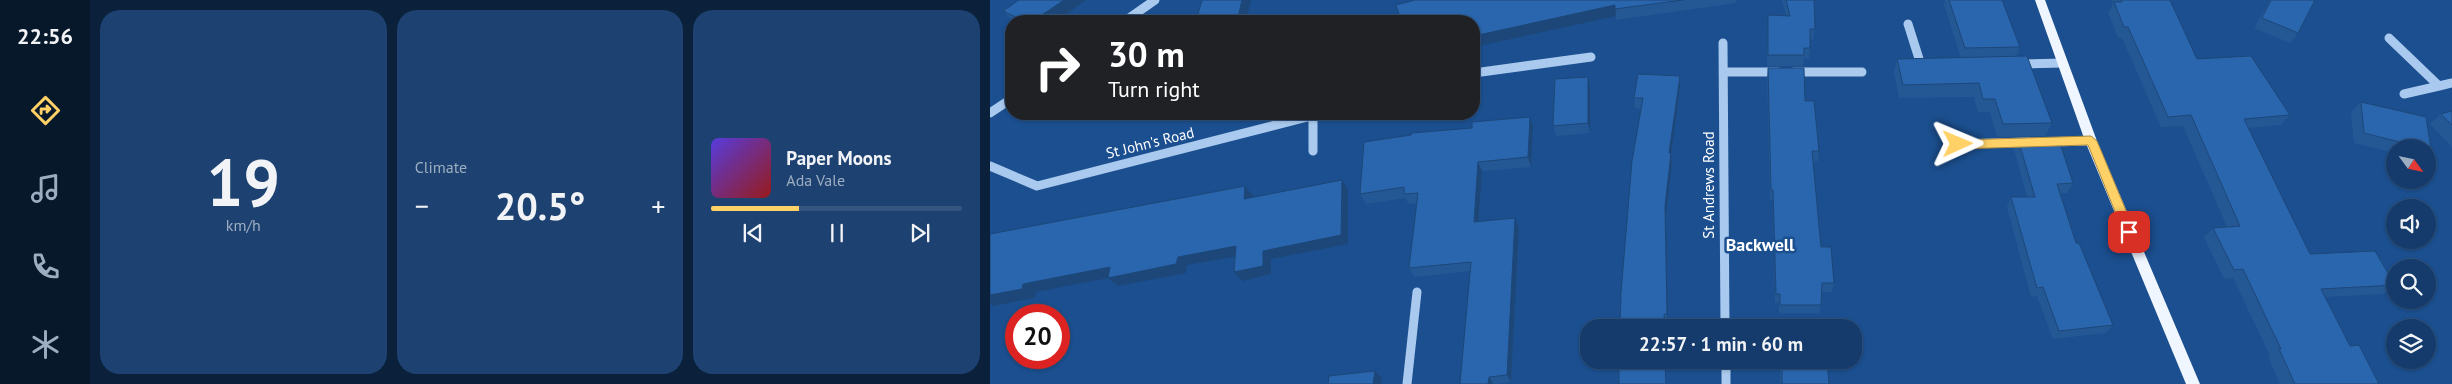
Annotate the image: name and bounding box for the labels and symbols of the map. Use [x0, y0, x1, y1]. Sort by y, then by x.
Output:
position arrow [1931, 117, 1983, 169]
street label: St John's Road [1104, 122, 1196, 163]
street label: St Andrews Road [1699, 131, 1718, 239]
north arrow [2386, 139, 2436, 189]
pin [2108, 211, 2150, 253]
district label: Backwell [1726, 233, 1795, 256]
speed limit sign: 20 [1005, 304, 1070, 369]

